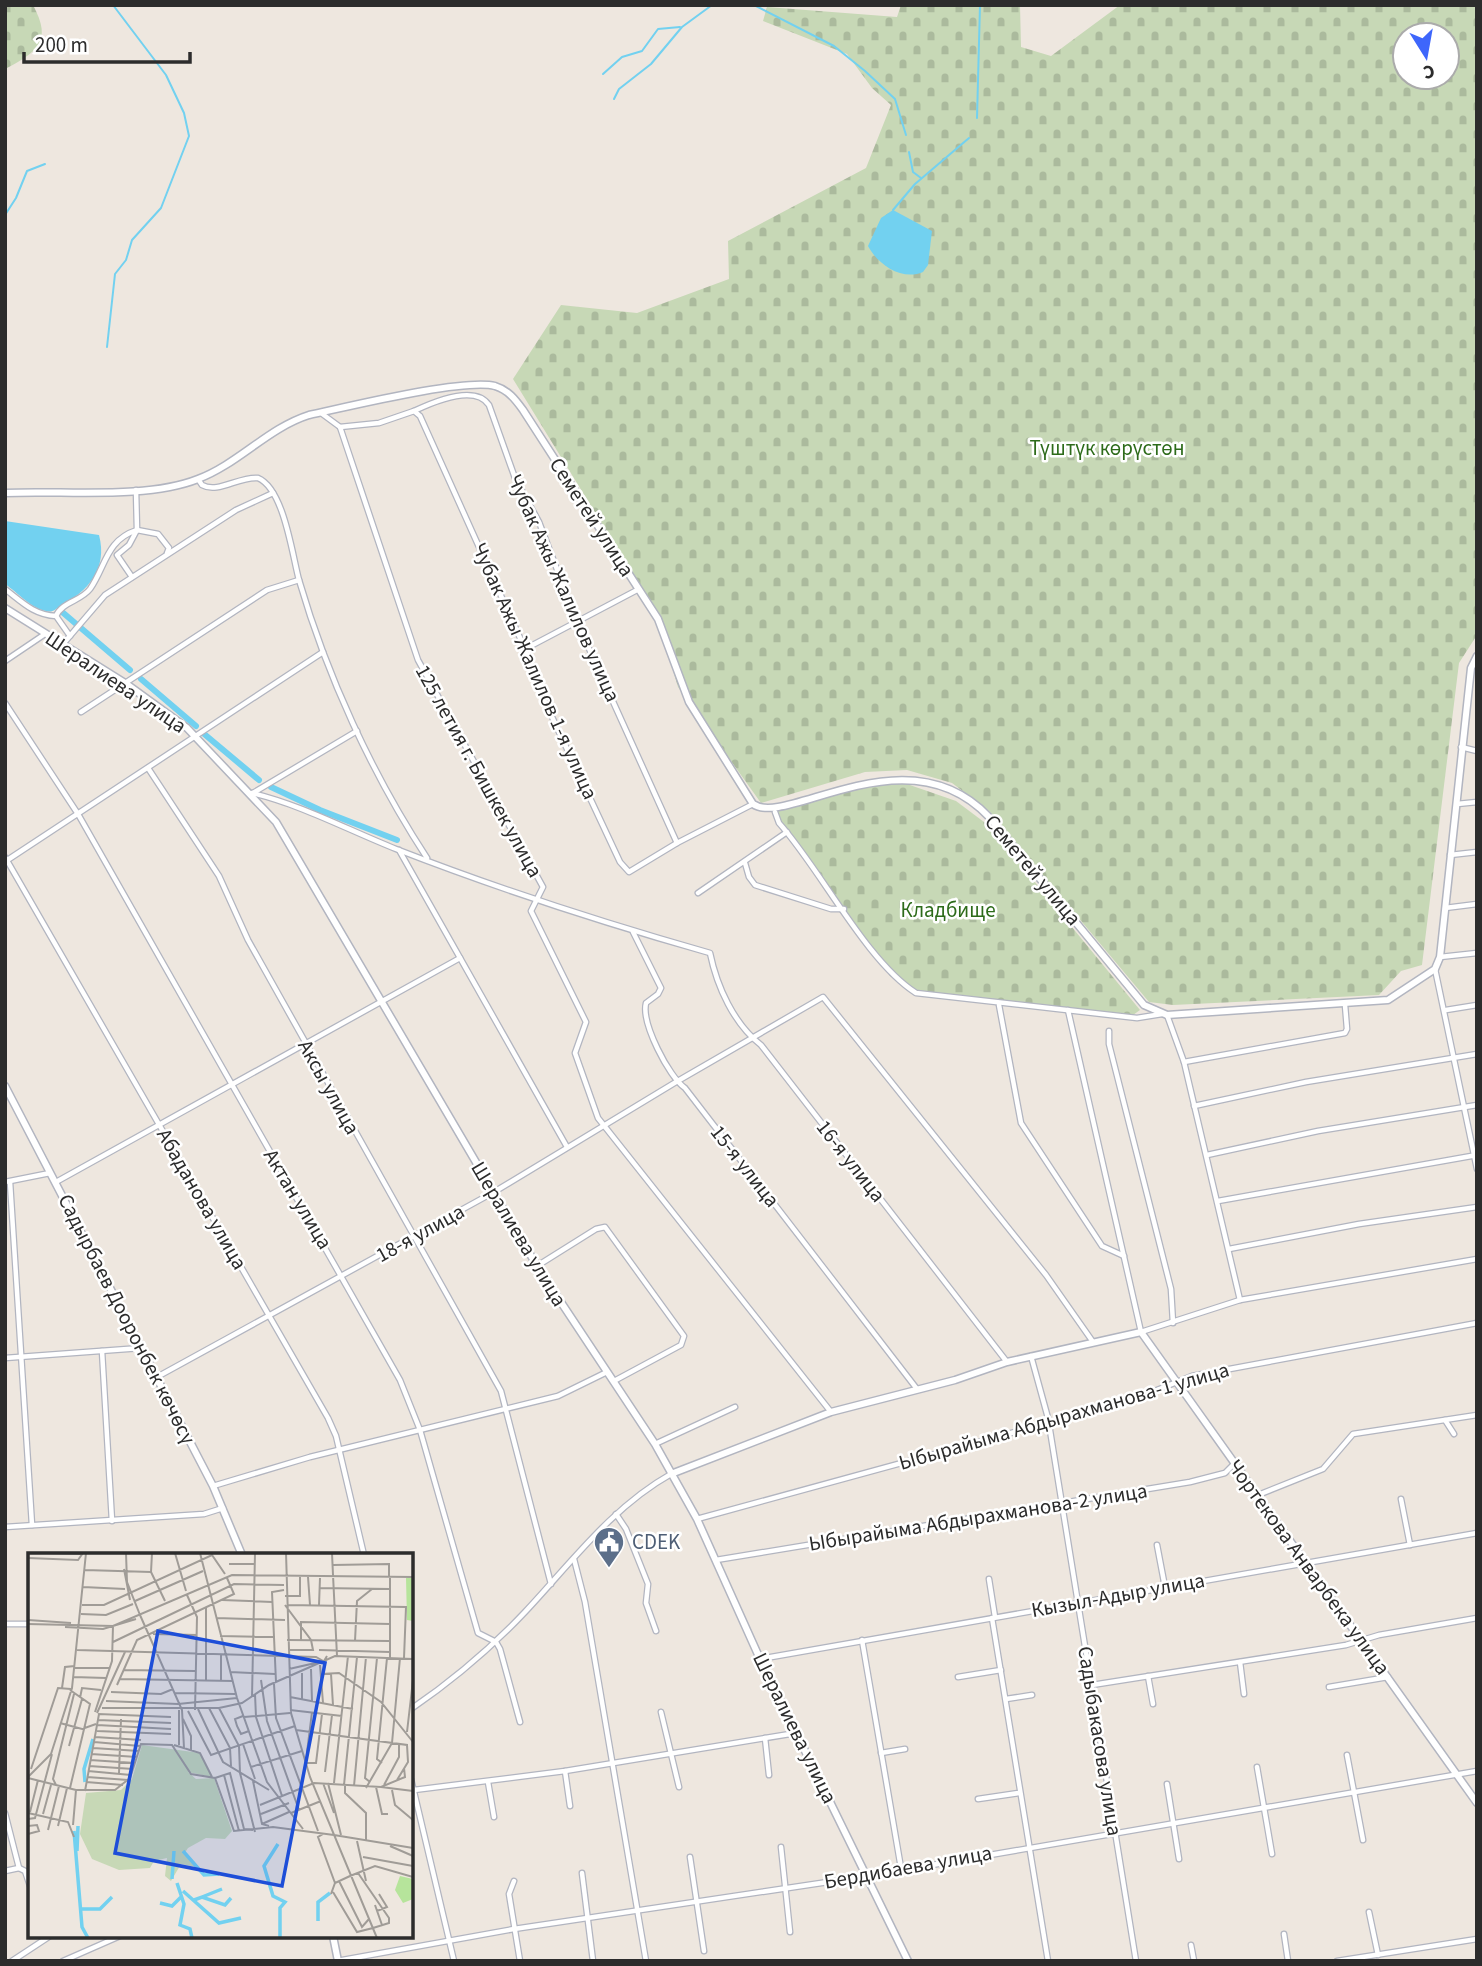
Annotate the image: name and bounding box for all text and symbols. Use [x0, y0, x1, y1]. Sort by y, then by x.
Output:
scale bar [24, 21, 191, 65]
north arrow [1391, 21, 1461, 91]
text: 200 m [35, 30, 88, 60]
text: С [1421, 57, 1437, 86]
park label: Түштүк көрүстөн [1030, 433, 1184, 463]
street label: Семетей улица [542, 451, 642, 583]
street label: Чубак Ажы Жалилов улица [500, 469, 628, 707]
street label: Чубак Ажы Жалилов 1-я улица [465, 538, 605, 804]
street label: Шералиева улица [39, 624, 193, 740]
street label: 125 летия г. Бишкек улица [408, 659, 550, 883]
street label: Семетей улица [978, 808, 1088, 932]
park label: Кладбище [900, 895, 996, 925]
street label: Аксы улица [291, 1034, 367, 1140]
street label: 16-я улица [809, 1113, 893, 1209]
street label: 15-я улица [703, 1118, 787, 1214]
street label: Абаданова улица [149, 1123, 255, 1275]
street label: Актан улица [256, 1143, 340, 1255]
street label: Шералиева улица [464, 1156, 574, 1312]
street label: Садырбаев Дооронбек көчөсү [51, 1189, 203, 1450]
street label: 18-я улица [370, 1196, 470, 1270]
street label: Ыбырайыма Абдырахманова-1 улица [895, 1354, 1233, 1478]
street label: Чортекова Анварбека улица [1220, 1453, 1398, 1681]
street label: Ыбырайыма Абдырахманова-2 улица [807, 1475, 1149, 1559]
public building icon: CDEK [592, 1525, 626, 1569]
place label: CDEK [632, 1527, 681, 1557]
inset map [28, 1553, 413, 1938]
street label: Кызыл-Адыр улица [1029, 1565, 1207, 1625]
street label: Садыбакасова улица [1070, 1644, 1130, 1838]
street label: Шералиева улица [745, 1647, 845, 1809]
street label: Бердибаева улица [822, 1837, 994, 1897]

